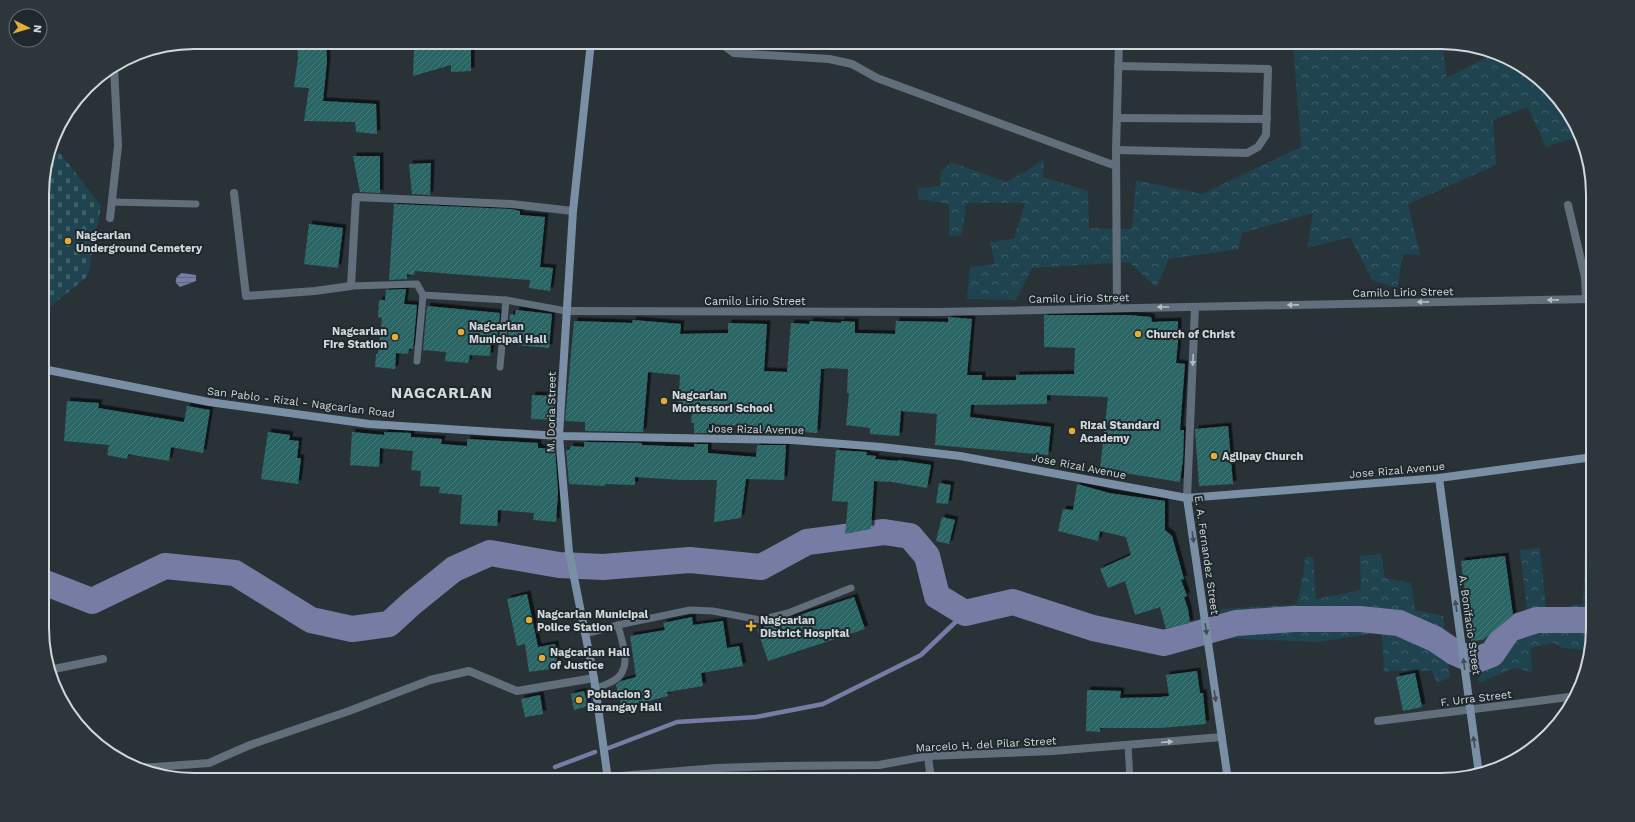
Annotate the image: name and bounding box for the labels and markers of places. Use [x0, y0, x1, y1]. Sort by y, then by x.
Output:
place label: Nagcarlan Underground Cemetery [76, 229, 203, 255]
marker: Nagcarlan Underground Cemetery [63, 236, 73, 246]
place label: Nagcarlan Municipal Hall [469, 320, 547, 346]
place label: Nagcarlan Fire Station [323, 325, 387, 351]
marker: Nagcarlan Municipal Hall [456, 327, 466, 337]
place label: Church of Christ [1146, 328, 1235, 341]
marker: Church of Christ [1133, 329, 1143, 339]
marker: Nagcarlan Fire Station [390, 332, 400, 342]
place label: Nagcarlan Montessori School [672, 389, 773, 415]
marker: Nagcarlan Montessori School [659, 396, 669, 406]
place label: Rizal Standard Academy [1080, 419, 1160, 445]
marker: Rizal Standard Academy [1067, 426, 1077, 436]
place label: Aglipay Church [1222, 450, 1303, 463]
marker: Aglipay Church [1209, 451, 1219, 461]
place label: Nagcarlan Municipal Police Station [537, 608, 649, 634]
place label: Nagcarlan District Hospital [760, 614, 850, 640]
marker: Nagcarlan Municipal Police Station [524, 615, 534, 625]
marker: Nagcarlan District Hospital [745, 620, 757, 632]
place label: Nagcarlan Hall of Justice [550, 646, 630, 672]
marker: Nagcarlan Hall of Justice [537, 653, 547, 663]
place label: Poblacion 3 Barangay Hall [587, 688, 662, 714]
marker: Poblacion 3 Barangay Hall [574, 695, 584, 705]

